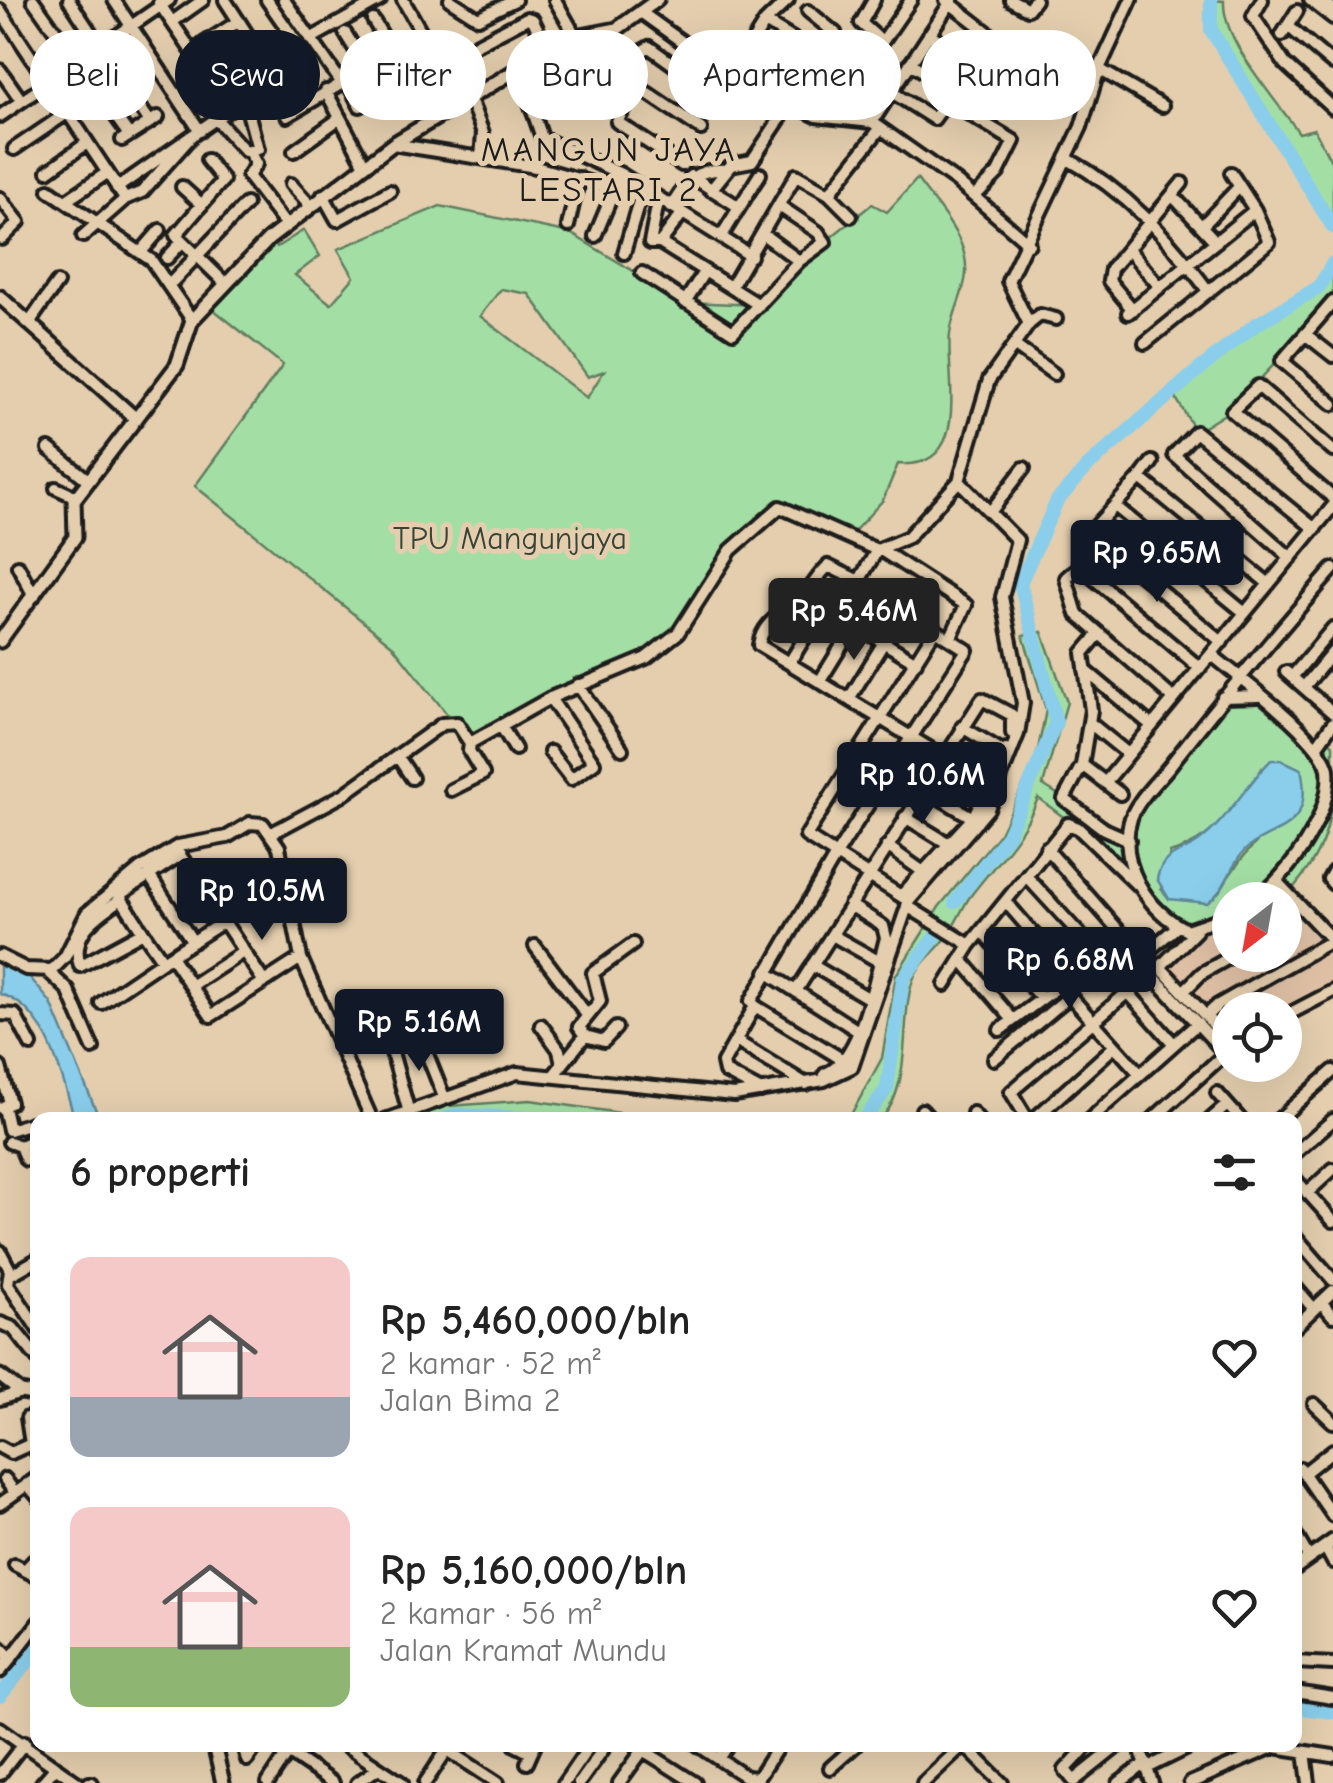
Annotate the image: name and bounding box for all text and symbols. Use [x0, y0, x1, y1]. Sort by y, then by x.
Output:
chip: Beli [30, 30, 155, 120]
chip: Sewa [175, 30, 320, 120]
chip: Filter [340, 30, 486, 120]
chip: Baru [506, 30, 648, 120]
chip: Apartemen [668, 30, 901, 120]
chip: Rumah [921, 30, 1096, 120]
district label: MANGUN JAYA LESTARI 2 [481, 129, 737, 210]
park label: TPU Mangunjaya [393, 520, 627, 557]
pin: Rp 9.65M [1054, 520, 1260, 605]
text: Rp 9.65M [1093, 534, 1221, 571]
pin: Rp 5.46M [751, 578, 957, 663]
text: Rp 5.46M [790, 592, 918, 629]
pin: Rp 10.6M [819, 742, 1025, 827]
text: Rp 10.6M [859, 756, 985, 793]
pin: Rp 10.5M [159, 858, 365, 943]
text: Rp 10.5M [199, 872, 325, 909]
north arrow [1212, 882, 1302, 972]
map controls [1212, 882, 1302, 1082]
pin: Rp 6.68M [967, 927, 1173, 1012]
text: Rp 6.68M [1006, 941, 1134, 978]
pin: Rp 5.16M [316, 989, 522, 1074]
button: locate [1212, 992, 1302, 1082]
text: Rp 5.16M [357, 1003, 481, 1040]
icon: filters [1207, 1145, 1262, 1200]
text: 6 properti [70, 1148, 250, 1197]
text: Rp 5,460,000/bln [380, 1296, 691, 1345]
icon: home [150, 1297, 270, 1417]
icon: heart [1207, 1330, 1262, 1385]
text: 2 kamar · 52 m² [380, 1345, 601, 1382]
text: Jalan Bima 2 [380, 1382, 561, 1419]
text: Rp 5,160,000/bln [380, 1546, 687, 1595]
icon: home [150, 1547, 270, 1667]
icon: heart [1207, 1580, 1262, 1635]
text: 2 kamar · 56 m² [380, 1595, 601, 1632]
text: Jalan Kramat Mundu [380, 1632, 667, 1669]

